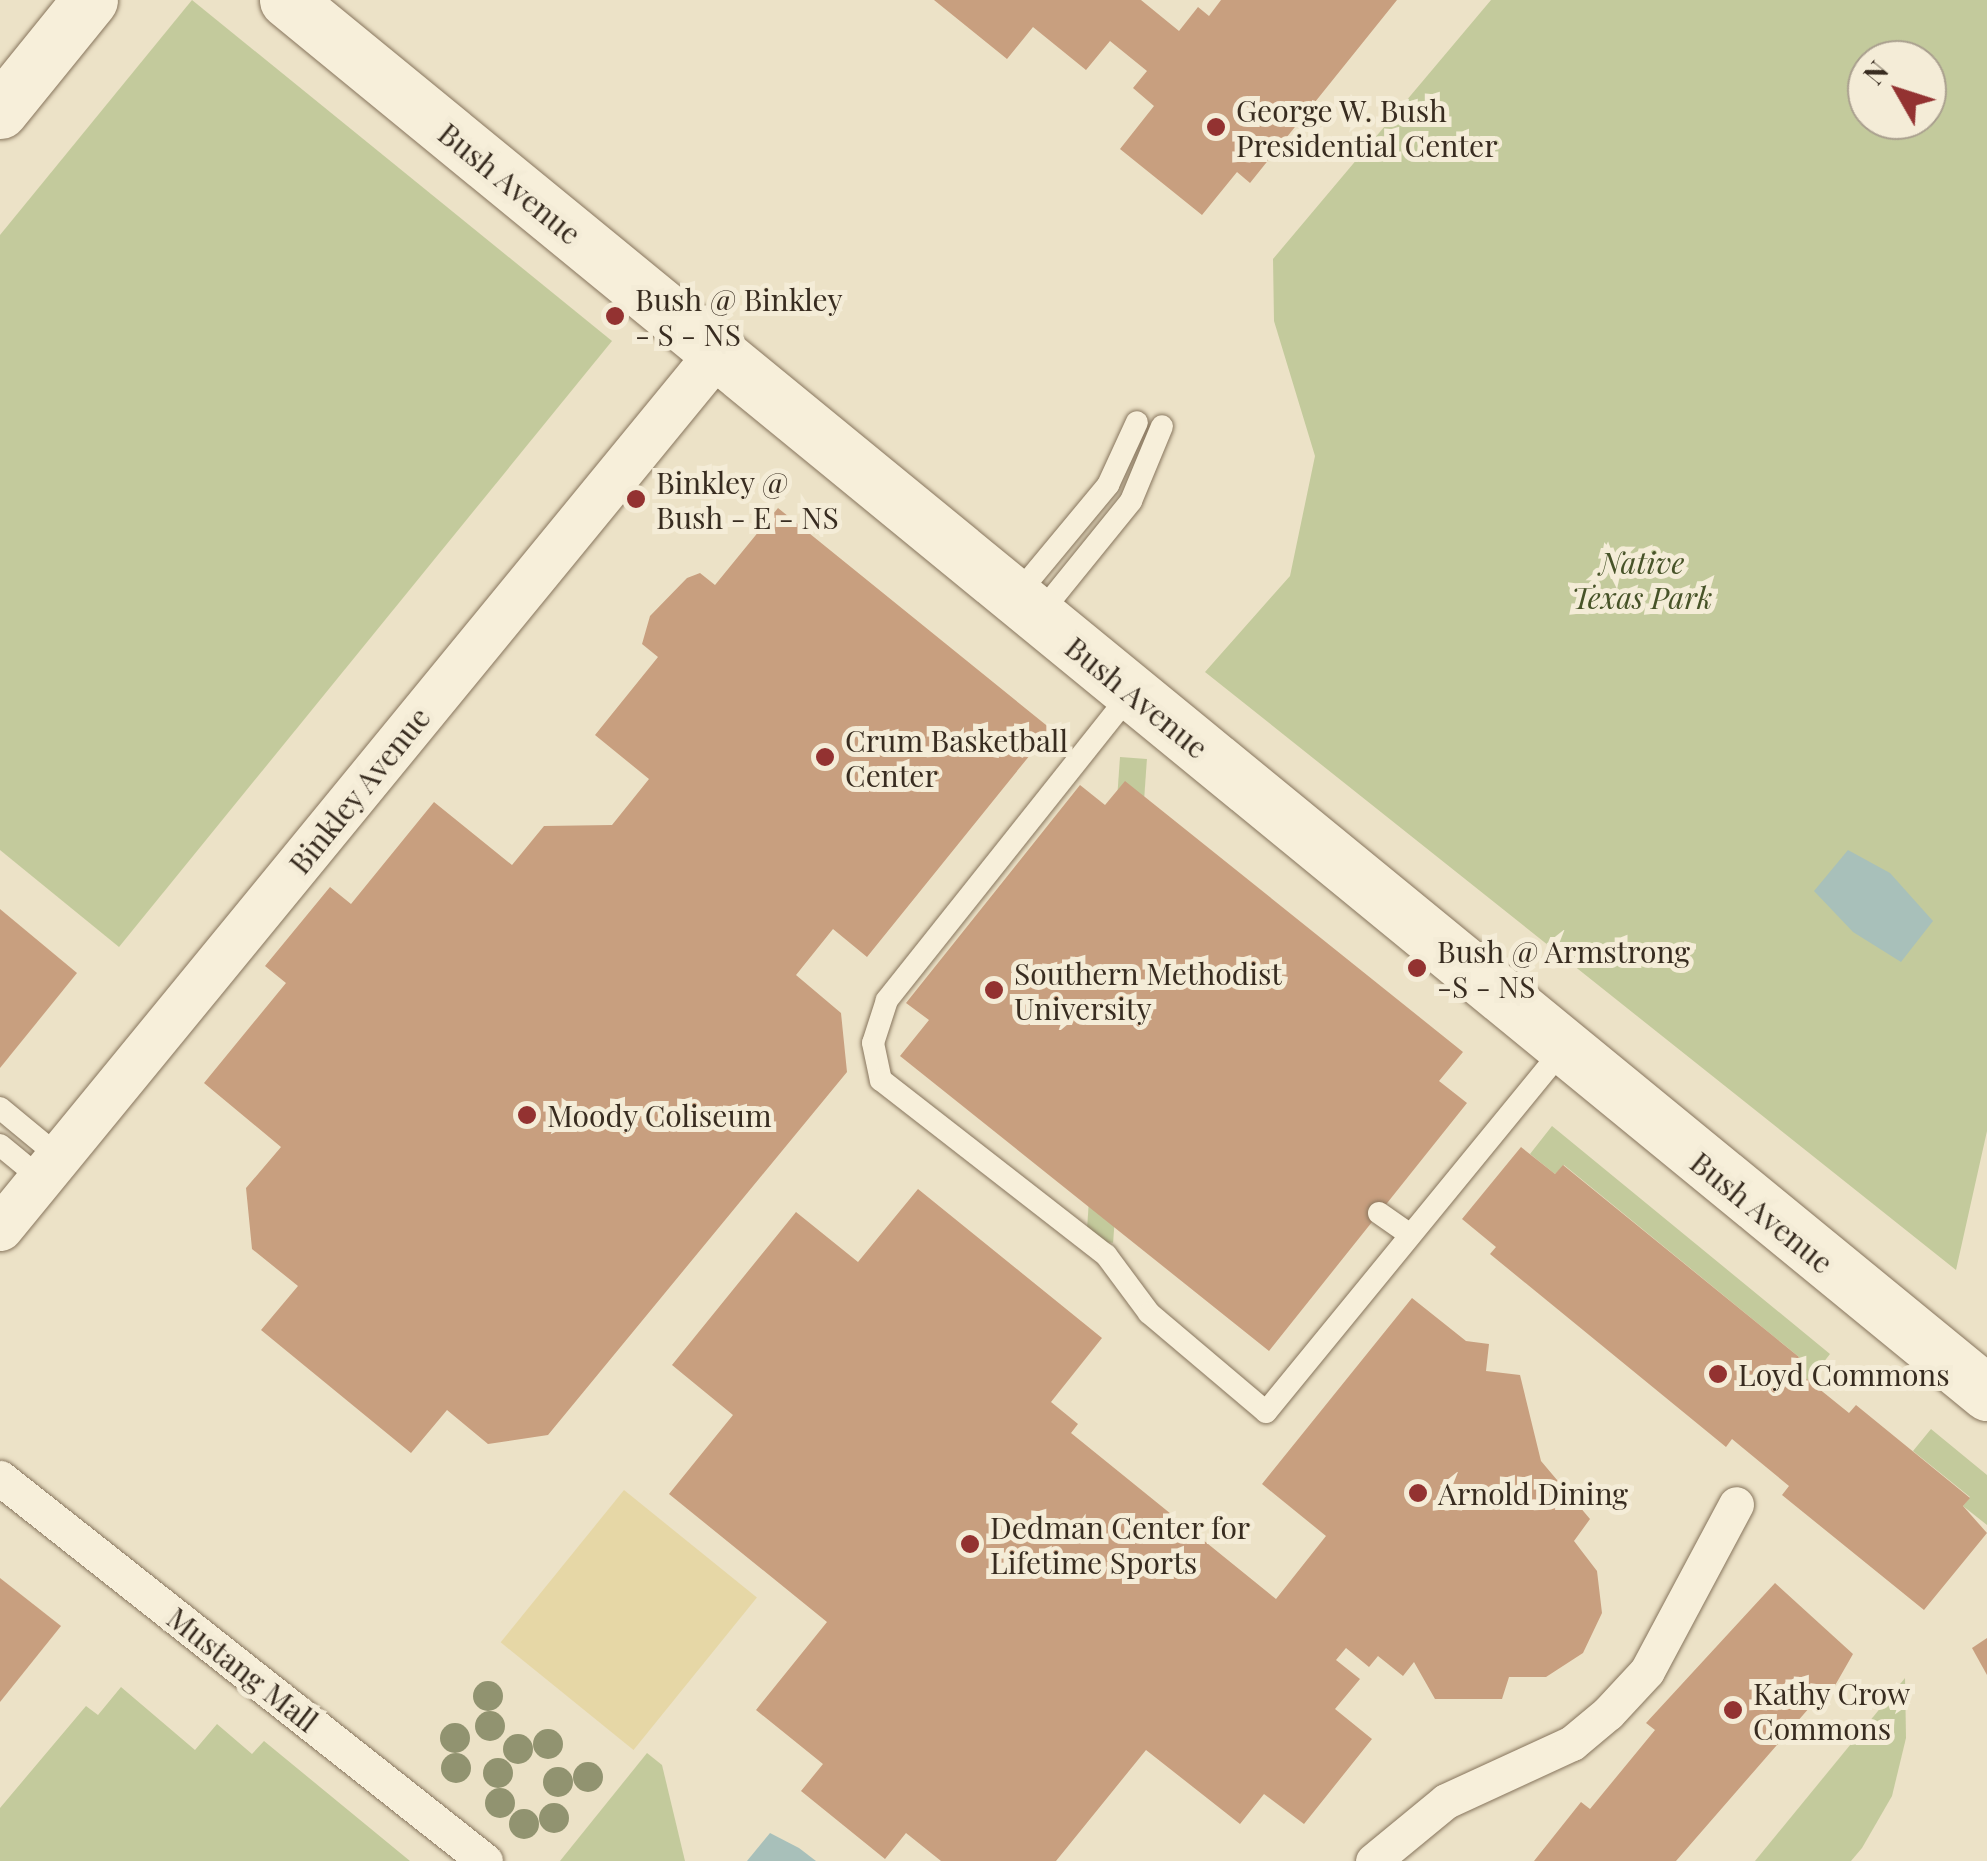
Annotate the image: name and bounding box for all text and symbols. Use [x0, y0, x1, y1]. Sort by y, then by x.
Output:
north arrow [1847, 40, 1947, 140]
text: N [1854, 53, 1896, 92]
place label: George W. Bush Presidential Center [1236, 92, 1497, 162]
street label: Bush Avenue [431, 114, 589, 252]
marker: George W. Bush Presidential Center [1205, 116, 1227, 138]
place label: Bush @ Binkley - S - NS [635, 281, 843, 352]
marker: Bush @ Binkley - S - NS [604, 305, 626, 327]
place label: Binkley @ Bush - E - NS [656, 464, 839, 534]
marker: Binkley @ Bush - E - NS [625, 488, 647, 510]
park label: Native Texas Park [1572, 544, 1712, 614]
street label: Bush Avenue [1058, 628, 1216, 766]
street label: Binkley Avenue [280, 699, 438, 881]
place label: Crum Basketball Center [845, 722, 1068, 792]
marker: Crum Basketball Center [814, 746, 836, 768]
place label: Bush @ Armstrong -S - NS [1437, 933, 1691, 1004]
place label: Southern Methodist University [1014, 955, 1282, 1026]
marker: Bush @ Armstrong -S - NS [1406, 957, 1428, 979]
marker: Southern Methodist University [983, 979, 1005, 1001]
place label: Moody Coliseum [547, 1097, 772, 1133]
marker: Moody Coliseum [516, 1104, 538, 1126]
street label: Bush Avenue [1683, 1143, 1841, 1281]
place label: Loyd Commons [1738, 1356, 1950, 1392]
marker: Loyd Commons [1707, 1363, 1729, 1385]
place label: Arnold Dining [1438, 1475, 1628, 1511]
marker: Arnold Dining [1407, 1482, 1429, 1504]
place label: Dedman Center for Lifetime Sports [990, 1509, 1251, 1580]
marker: Dedman Center for Lifetime Sports [959, 1533, 981, 1555]
street label: Mustang Mall [161, 1599, 325, 1739]
place label: Kathy Crow Commons [1753, 1675, 1911, 1746]
marker: Kathy Crow Commons [1722, 1699, 1744, 1721]

